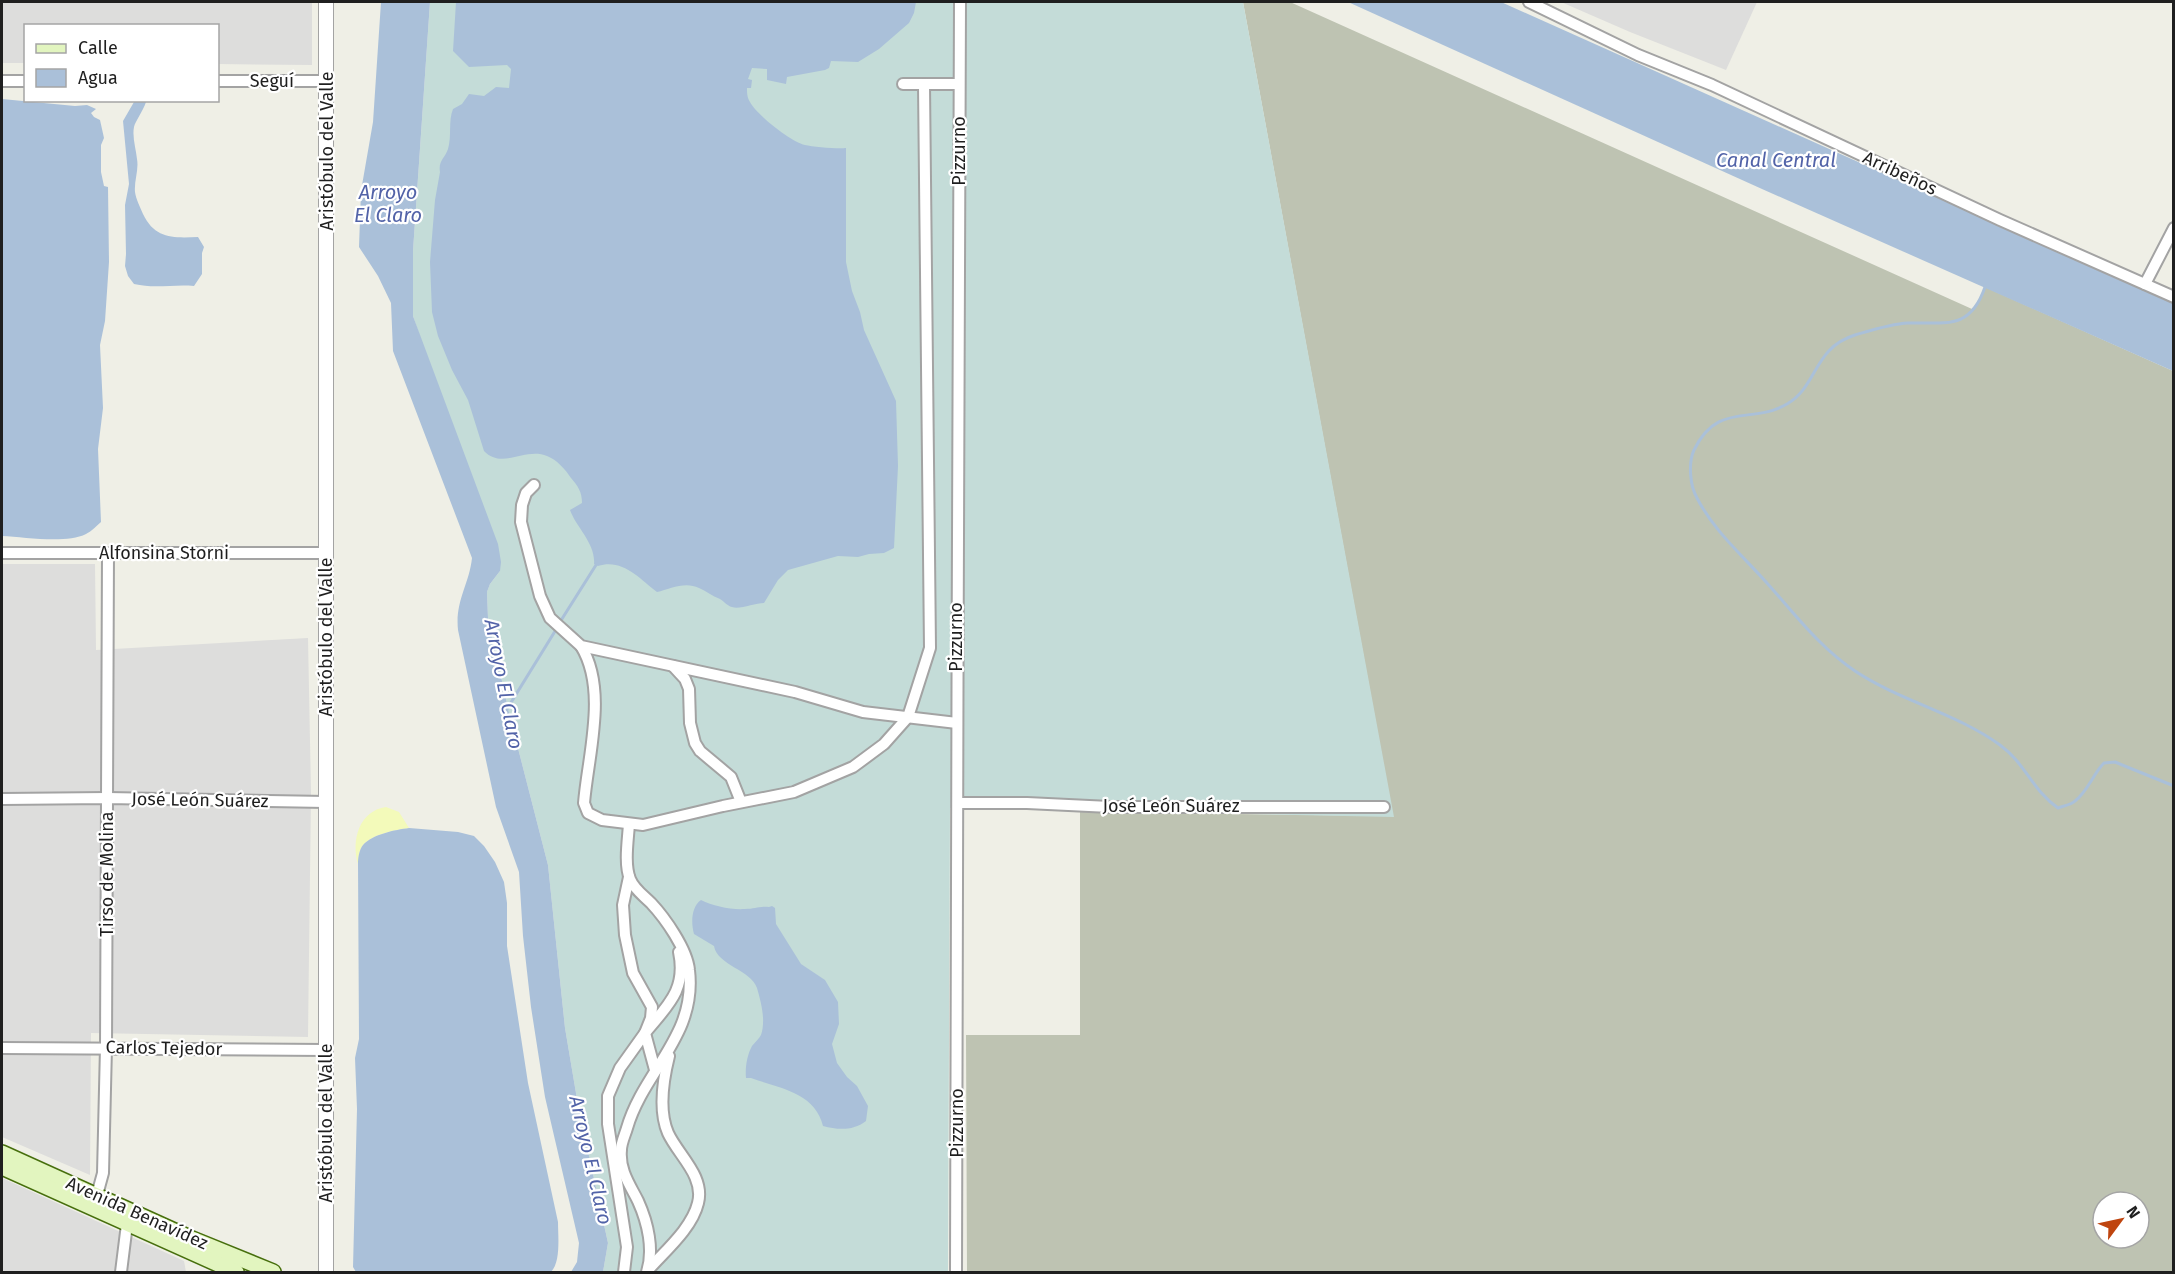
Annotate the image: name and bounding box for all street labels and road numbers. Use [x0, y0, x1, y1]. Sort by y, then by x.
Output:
street label: Seguí [250, 70, 294, 92]
street label: Aristóbulo del Valle [316, 72, 338, 230]
street label: Pizzurno [948, 116, 970, 186]
street label: Arribeños [1859, 146, 1941, 200]
street label: Alfonsina Storni [99, 542, 229, 564]
street label: Aristóbulo del Valle [315, 558, 337, 716]
street label: Pizzurno [945, 602, 967, 672]
street label: José León Suárez [131, 788, 269, 812]
street label: José León Suárez [1102, 795, 1240, 817]
street label: Tirso de Molina [96, 811, 118, 937]
street label: Carlos Tejedor [105, 1036, 223, 1060]
street label: Aristóbulo del Valle [315, 1044, 337, 1202]
street label: Pizzurno [946, 1088, 968, 1158]
street label: Avenida Benavídez [63, 1172, 211, 1254]

